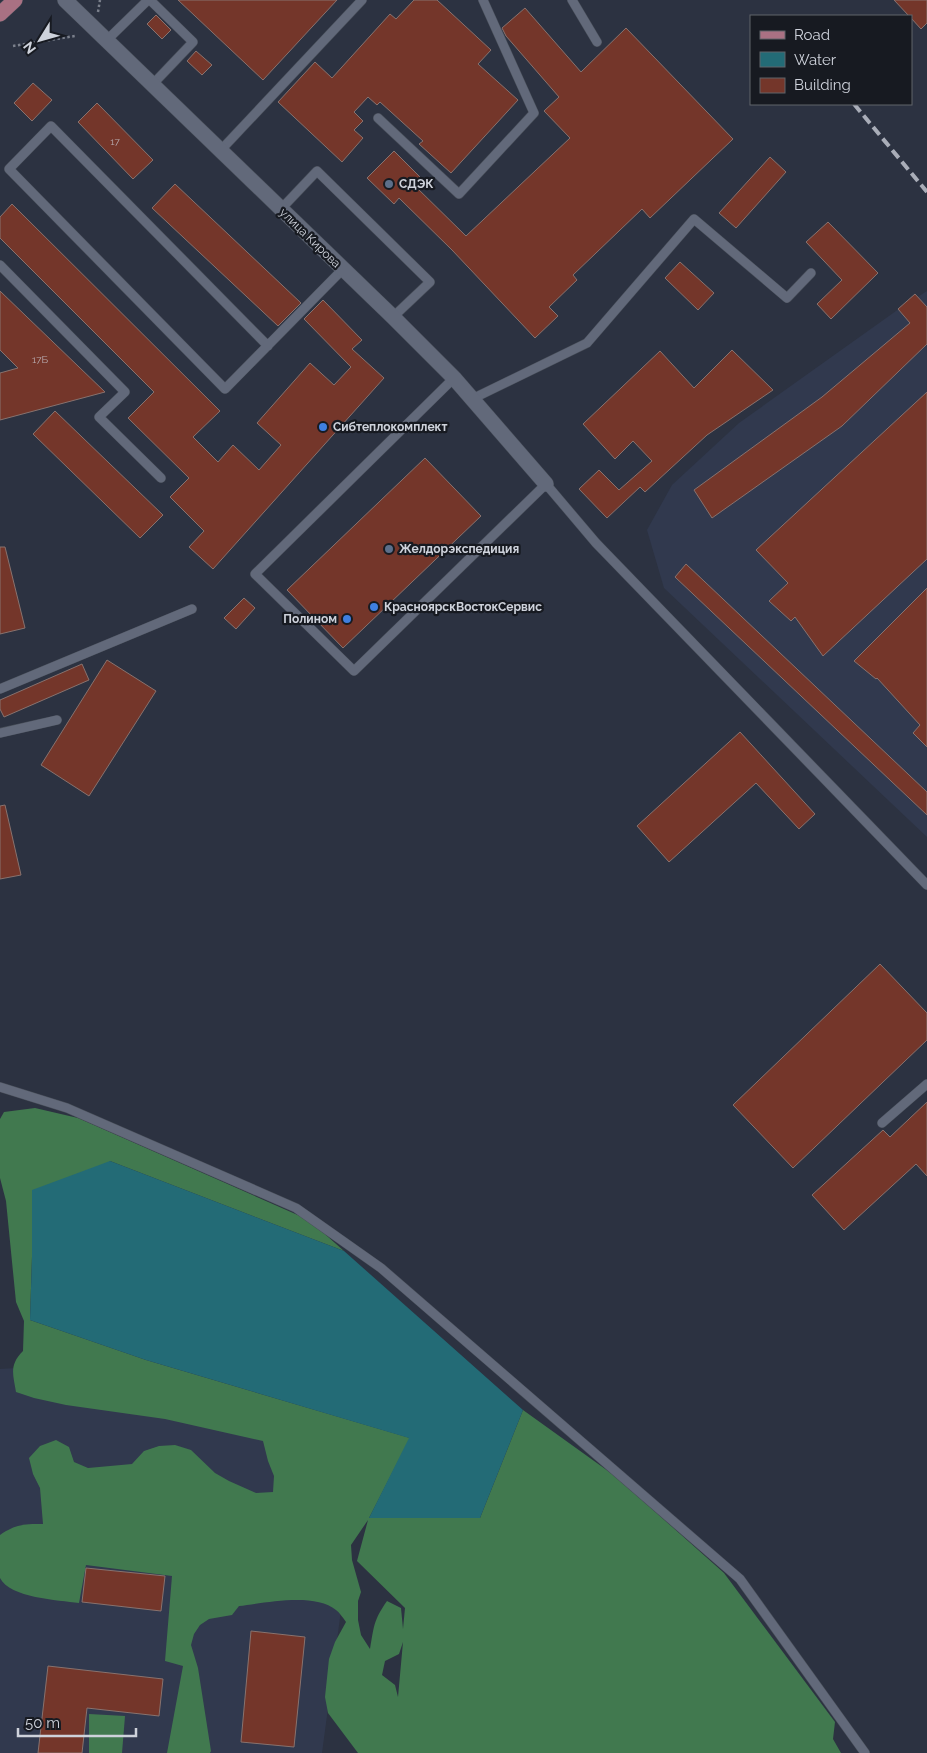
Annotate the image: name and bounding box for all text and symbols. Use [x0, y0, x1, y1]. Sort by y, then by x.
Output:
north arrow [15, 15, 65, 65]
legend [750, 15, 912, 105]
text: Road [794, 26, 830, 44]
text: N [20, 39, 39, 57]
text: Water [794, 51, 837, 69]
text: Building [794, 76, 851, 94]
house number: 17 [110, 136, 120, 147]
place label: СДЭК [399, 177, 434, 191]
marker: СДЭК [383, 178, 395, 190]
street label: улица Кирова [277, 205, 343, 271]
house number: 17Б [32, 354, 49, 365]
place label: Сибтеплокомплект [333, 420, 447, 434]
marker: Сибтеплокомплект [317, 421, 329, 433]
place label: Желдорэкспедиция [399, 542, 519, 556]
marker: Желдорэкспедиция [383, 543, 395, 555]
place label: КрасноярскВостокСервис [384, 600, 542, 614]
marker: КрасноярскВостокСервис [368, 601, 380, 613]
place label: Полином [283, 612, 337, 626]
marker: Полином [341, 613, 353, 625]
scale bar [18, 1706, 135, 1738]
text: 50 m [25, 1714, 60, 1732]

